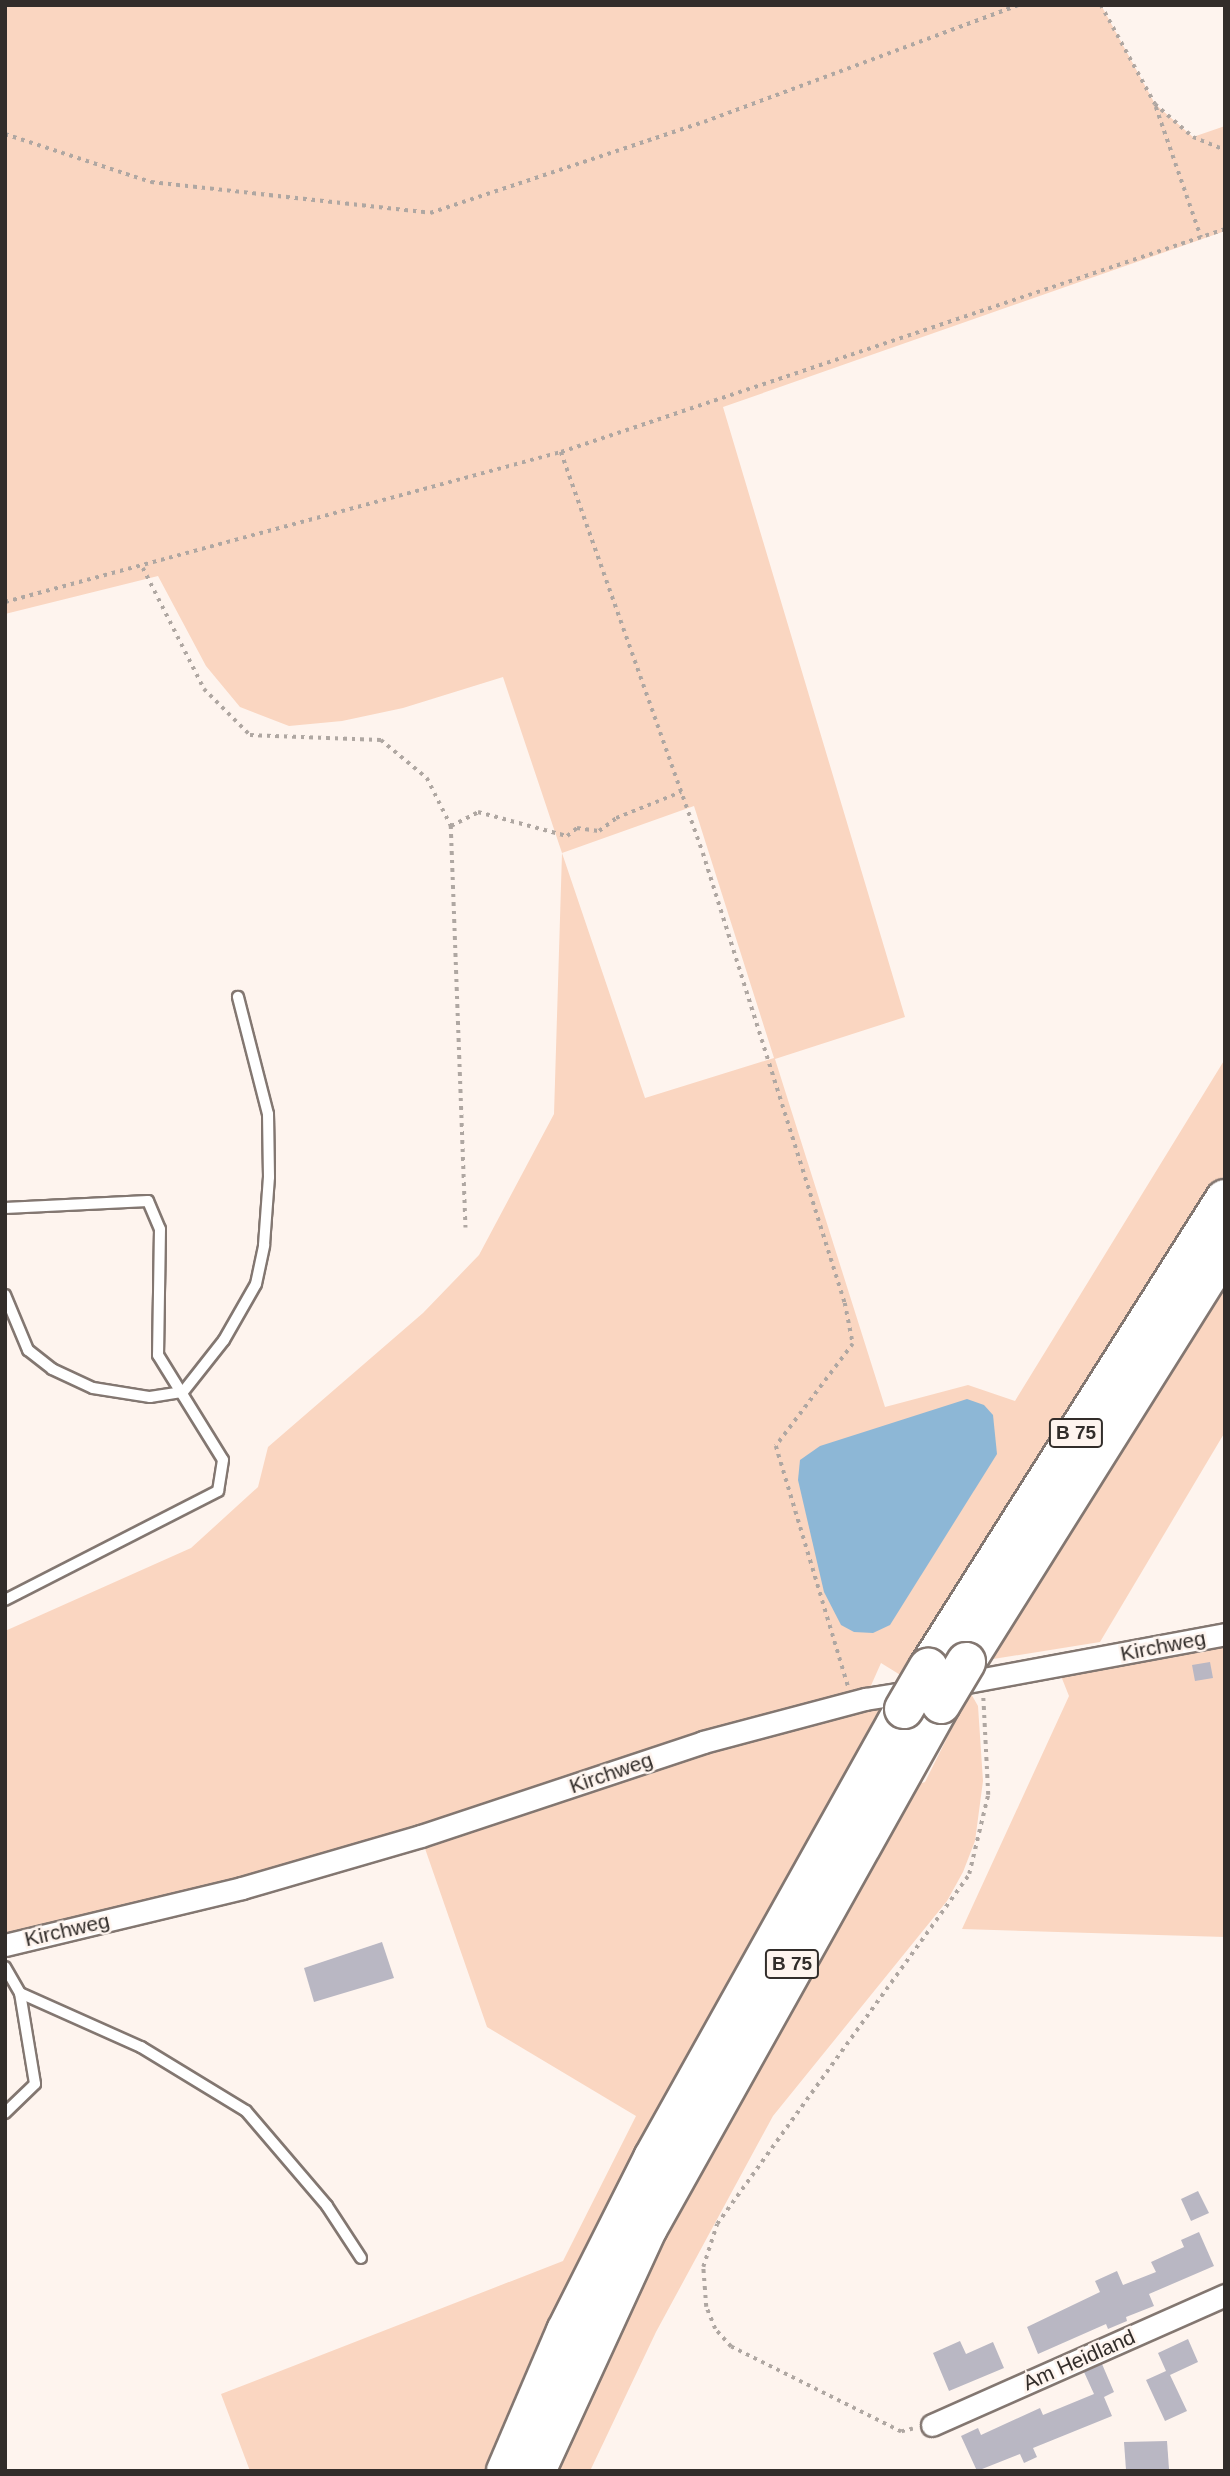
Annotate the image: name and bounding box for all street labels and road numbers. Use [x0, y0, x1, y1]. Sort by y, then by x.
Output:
road number: B 75 [1048, 1418, 1104, 1448]
street label: Kirchweg [1118, 1625, 1208, 1667]
street label: Kirchweg [566, 1747, 656, 1799]
street label: Kirchweg [22, 1908, 112, 1952]
road number: B 75 [764, 1948, 820, 1980]
street label: Am Heidland [1019, 2324, 1139, 2396]

